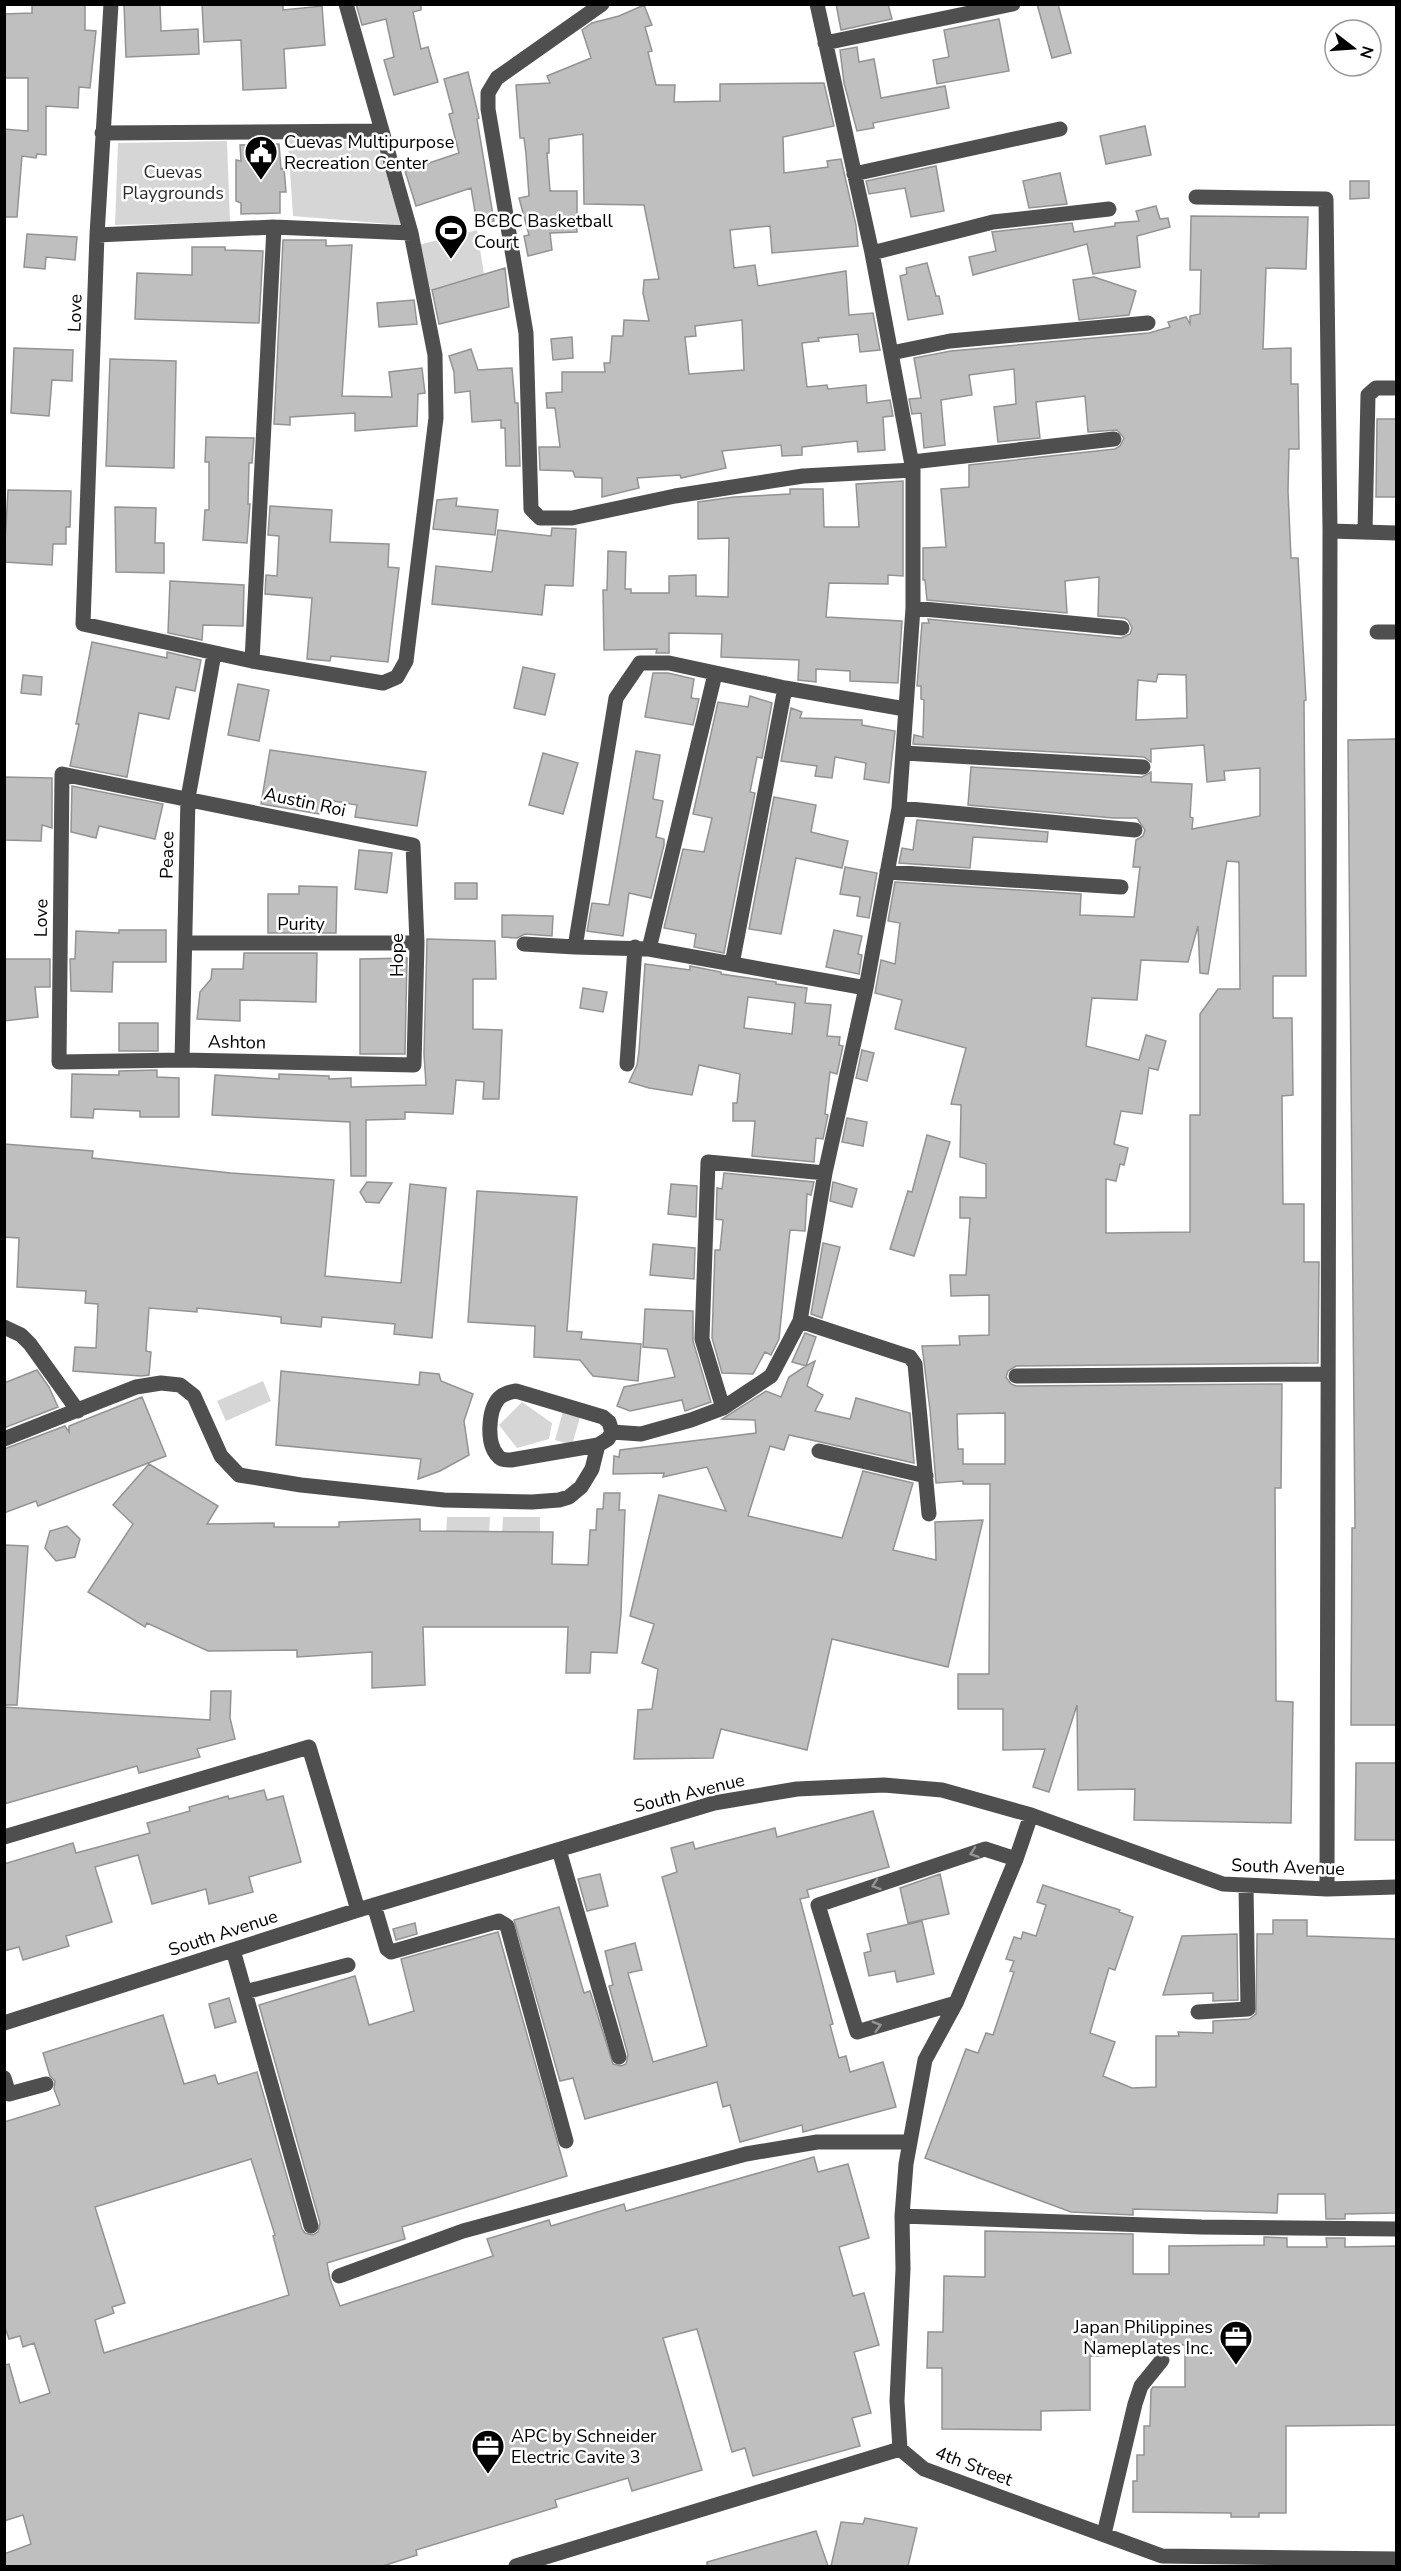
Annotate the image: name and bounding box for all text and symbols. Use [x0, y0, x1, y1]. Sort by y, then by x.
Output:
north arrow [1323, 18, 1383, 78]
text: N [1354, 43, 1379, 61]
place label: Cuevas Multipurpose Recreation Center [284, 130, 454, 175]
public building icon: Cuevas Multipurpose Recreation Center [243, 134, 279, 181]
park label: Cuevas Playgrounds [122, 160, 224, 205]
place label: BCBC Basketball Court [474, 209, 614, 254]
sports icon: BCBC Basketball Court [433, 213, 469, 260]
street label: Love [62, 293, 88, 333]
street label: Austin Roi [262, 782, 348, 822]
street label: Peace [155, 831, 179, 879]
street label: Love [29, 899, 53, 937]
street label: Purity [277, 912, 326, 936]
street label: Hope [385, 933, 409, 977]
street label: Ashton [208, 1029, 266, 1055]
street label: South Avenue [631, 1768, 747, 1818]
one-way arrow [969, 1845, 980, 1858]
street label: South Avenue [1231, 1853, 1345, 1881]
one-way arrow [872, 1878, 882, 1891]
street label: South Avenue [165, 1904, 281, 1962]
one-way arrow [871, 2021, 882, 2033]
place label: Japan Philippines Nameplates Inc. [1073, 2315, 1213, 2360]
office icon: Japan Philippines Nameplates Inc. [1218, 2319, 1254, 2366]
place label: APC by Schneider Electric Cavite 3 [511, 2424, 657, 2469]
office icon: APC by Schneider Electric Cavite 3 [470, 2428, 506, 2475]
street label: 4th Street [932, 2440, 1017, 2492]

